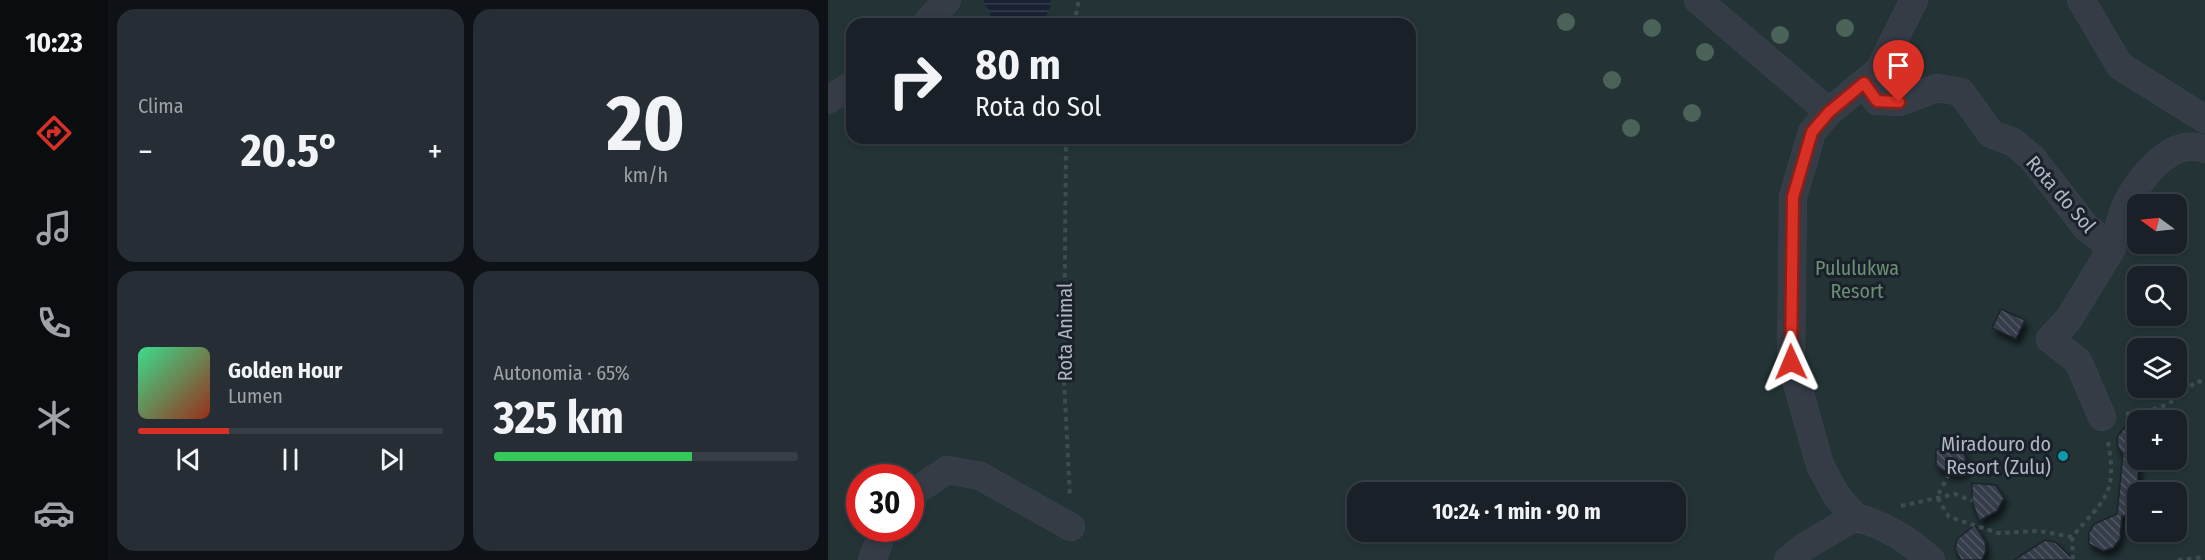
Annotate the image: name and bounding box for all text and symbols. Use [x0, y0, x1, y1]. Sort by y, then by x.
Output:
text: 10:23 [25, 27, 83, 59]
text: 80 m [975, 40, 1061, 90]
pin [1873, 40, 1924, 102]
icon: right [876, 42, 954, 120]
icon: arrive [1882, 49, 1915, 82]
text: 20 [606, 77, 685, 171]
text: Rota do Sol [975, 91, 1101, 123]
text: Clima [138, 94, 183, 118]
icon: directions [33, 112, 75, 154]
text: 20.5° [241, 124, 340, 178]
text: − [138, 132, 153, 172]
text: + [427, 132, 442, 172]
street label: Rota do Sol [2021, 151, 2101, 237]
text: km/h [623, 163, 668, 187]
north arrow [2127, 194, 2187, 254]
map controls [2127, 194, 2187, 542]
icon: music [33, 207, 75, 249]
park label: Pululukwa Resort [1815, 256, 1899, 303]
button: search [2127, 266, 2187, 326]
street label: Rota Animal [1053, 283, 1077, 381]
icon: phone [33, 302, 75, 344]
position arrow [1759, 330, 1823, 394]
button: layers [2127, 338, 2187, 398]
text: Golden Hour [228, 357, 342, 384]
text: Autonomia · 65% [494, 361, 630, 385]
text: Lumen [228, 384, 283, 408]
text: 325 km [494, 391, 624, 445]
icon: climate [33, 397, 75, 439]
button: + [2127, 410, 2187, 470]
place label: Miradouro do Resort (Zulu) [1941, 432, 2051, 479]
icon: previous [172, 443, 205, 476]
icon: pause [274, 443, 307, 476]
icon: next [375, 443, 408, 476]
marker: Miradouro do Resort (Zulu) [2056, 449, 2070, 463]
speed limit sign: 30 [846, 464, 924, 542]
button: − [2127, 482, 2187, 542]
icon: car [33, 492, 75, 534]
text: 10:24 · 1 min · 90 m [1432, 498, 1601, 525]

